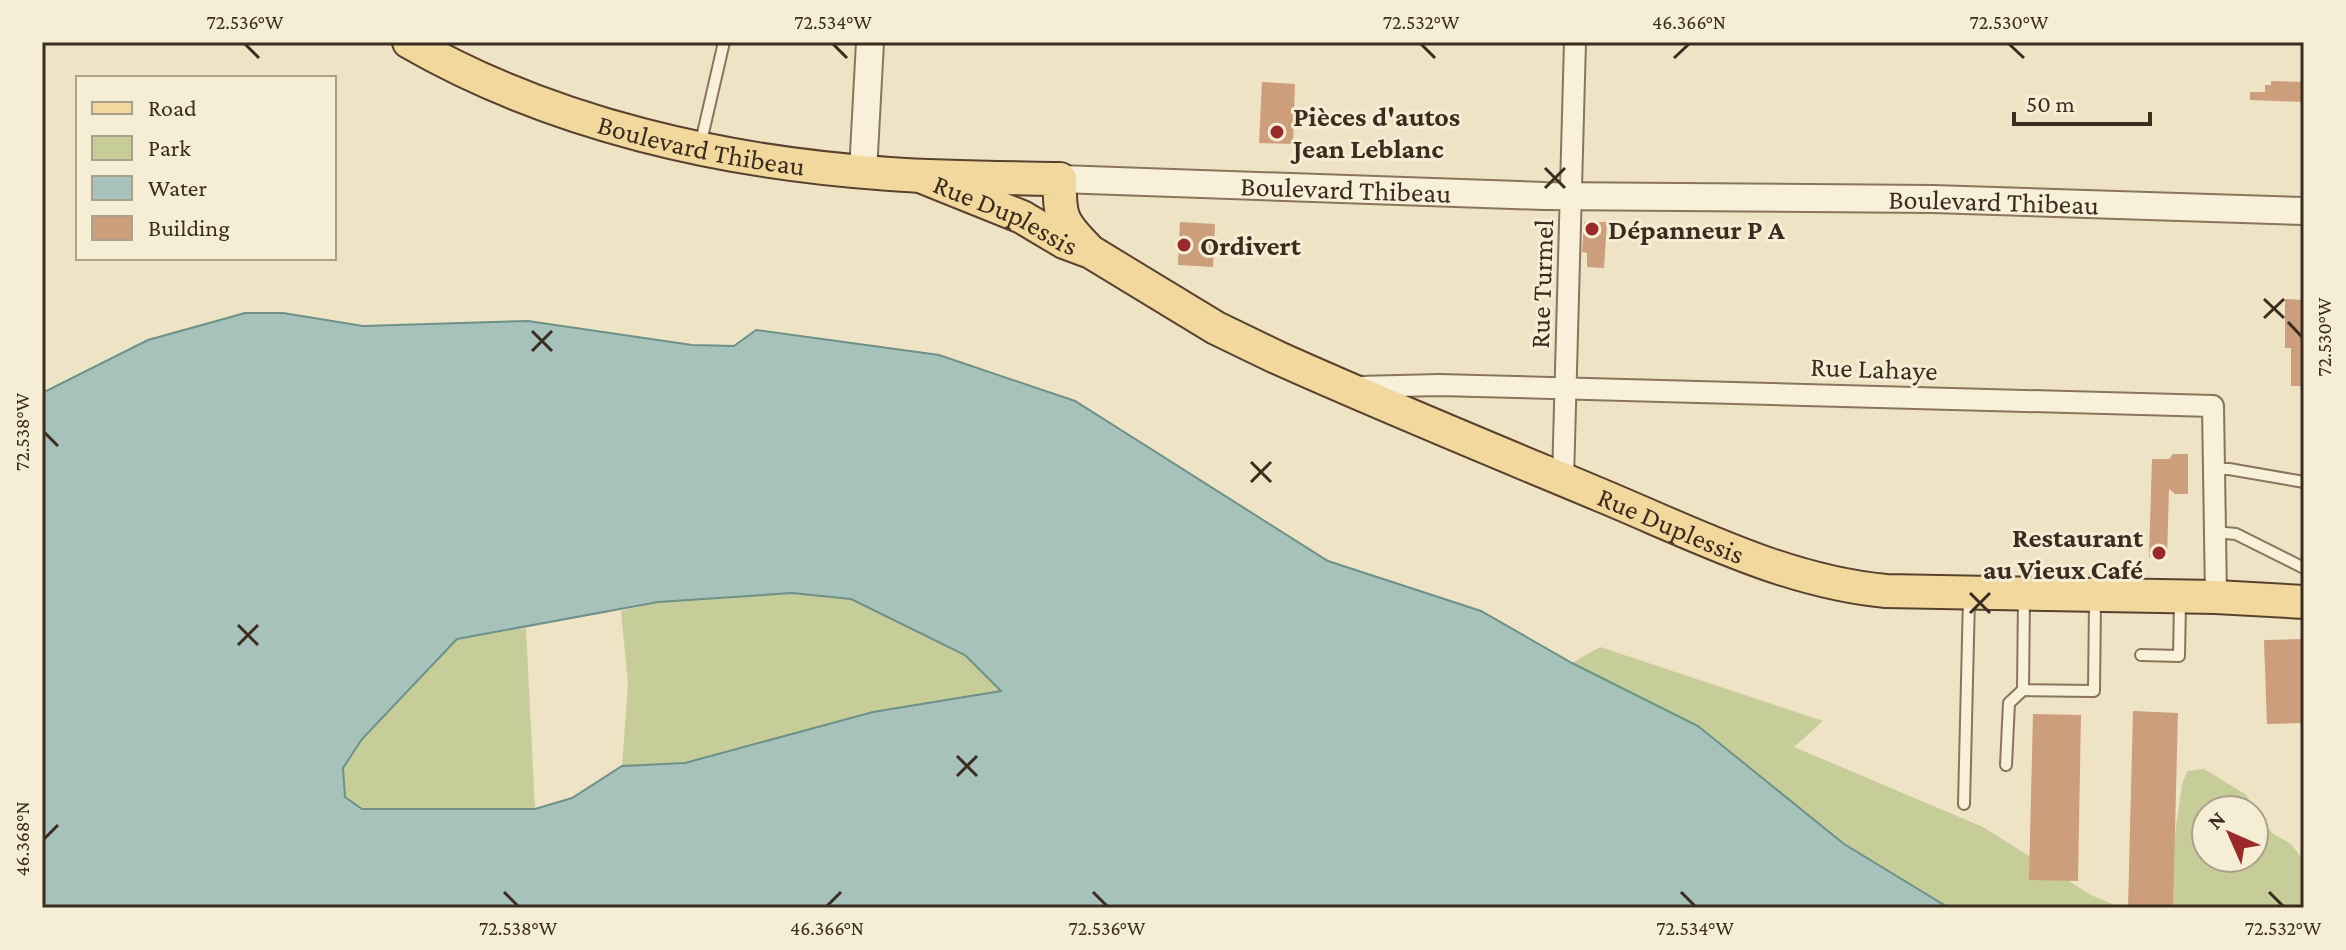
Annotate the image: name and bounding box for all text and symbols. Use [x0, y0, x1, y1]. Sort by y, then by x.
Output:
text: 72.536°W [207, 11, 284, 33]
text: 72.534°W [794, 11, 872, 33]
text: 72.532°W [1383, 11, 1460, 33]
text: 46.366°N [1652, 11, 1726, 33]
text: 72.530°W [1970, 11, 2049, 33]
legend [76, 76, 336, 260]
scale bar [2014, 76, 2150, 126]
text: 50 m [2026, 90, 2075, 117]
text: Road [148, 94, 197, 121]
place label: Pièces d'autos Jean Leblanc [1290, 101, 1460, 164]
street label: Boulevard Thibeau [594, 108, 807, 182]
marker: Pièces d'autos Jean Leblanc [1268, 123, 1286, 141]
text: Park [148, 134, 191, 161]
street label: Rue Duplessis [929, 168, 1081, 262]
street label: Boulevard Thibeau [1240, 170, 1452, 209]
text: Water [148, 174, 207, 201]
street label: Boulevard Thibeau [1888, 184, 2100, 220]
text: Building [148, 214, 230, 241]
place label: Dépanneur P A [1608, 214, 1785, 245]
street label: Rue Turmel [1524, 219, 1559, 349]
marker: Dépanneur P A [1583, 220, 1601, 238]
place label: Ordivert [1200, 230, 1302, 261]
marker: Ordivert [1175, 236, 1193, 254]
text: 72.530°W [2313, 297, 2335, 376]
street label: Rue Lahaye [1810, 351, 1938, 386]
text: 72.538°W [11, 392, 33, 471]
street label: Rue Duplessis [1593, 481, 1748, 570]
place label: Restaurant au Vieux Café [1983, 522, 2144, 585]
marker: Restaurant au Vieux Café [2150, 544, 2168, 562]
north arrow [2190, 794, 2270, 874]
text: 46.368°N [11, 801, 33, 877]
text: N [2202, 806, 2230, 834]
text: 72.538°W [479, 917, 558, 939]
text: 46.366°N [790, 917, 864, 939]
text: 72.536°W [1069, 917, 1146, 939]
text: 72.534°W [1656, 917, 1734, 939]
text: 72.532°W [2245, 917, 2322, 939]

